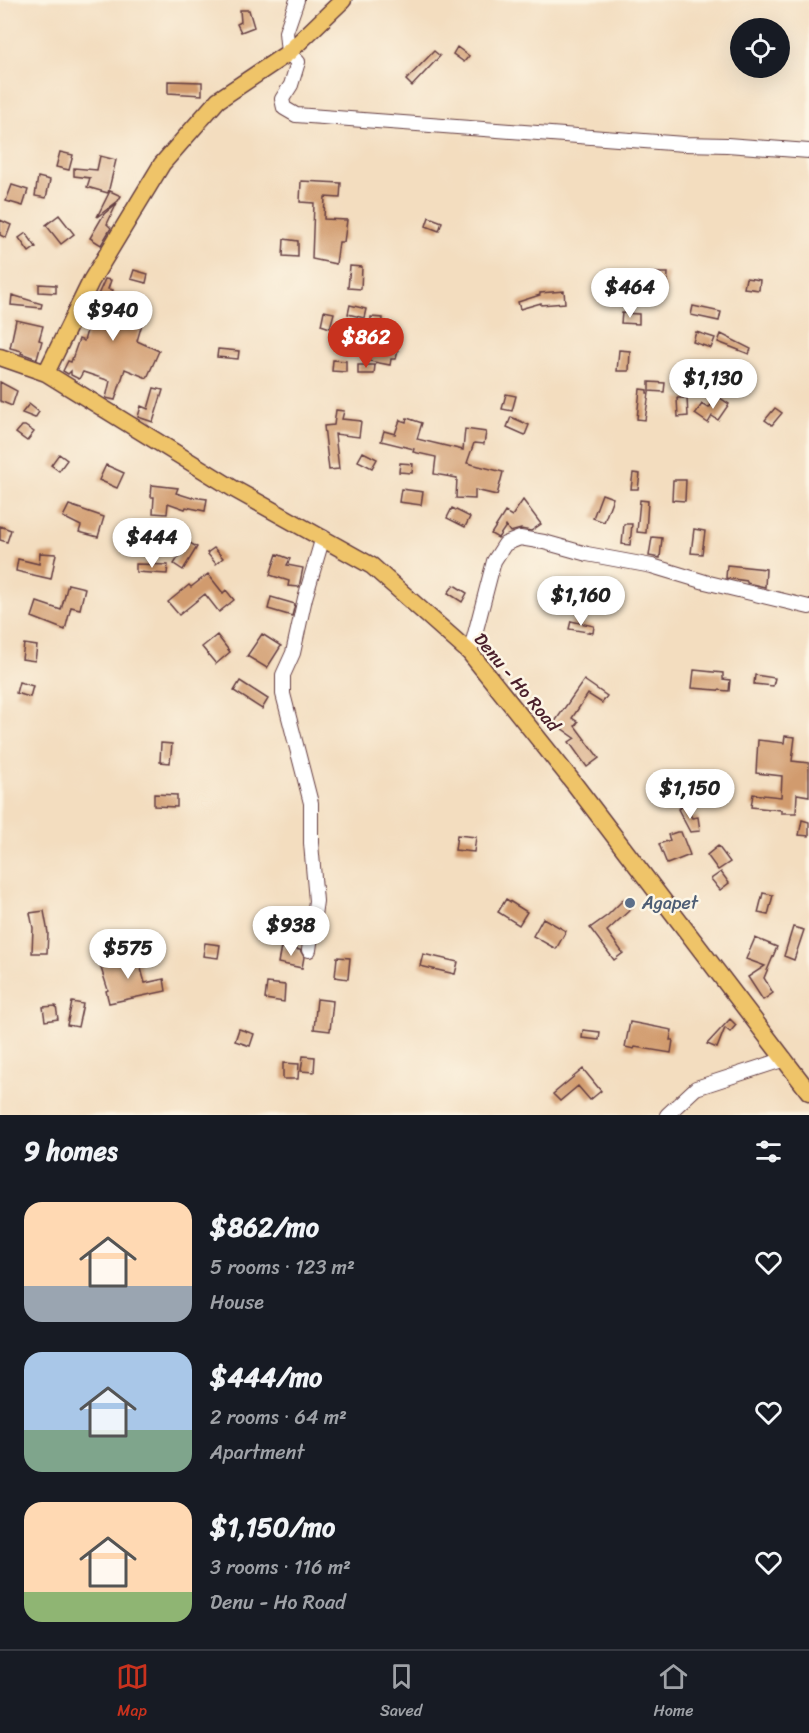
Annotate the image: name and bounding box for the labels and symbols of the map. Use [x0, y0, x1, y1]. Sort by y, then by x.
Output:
pin: $464 [594, 268, 666, 319]
pin: $940 [77, 291, 149, 342]
pin: $862 [330, 318, 402, 369]
pin: $1,130 [664, 359, 762, 410]
pin: $444 [116, 518, 188, 569]
pin: $1,160 [532, 576, 630, 627]
street label: Denu - Ho Road [466, 625, 569, 740]
pin: $1,150 [641, 769, 739, 820]
place label: Agapet [641, 887, 699, 919]
marker: Agapet [623, 896, 637, 910]
pin: $938 [255, 906, 327, 957]
pin: $575 [92, 929, 164, 980]

